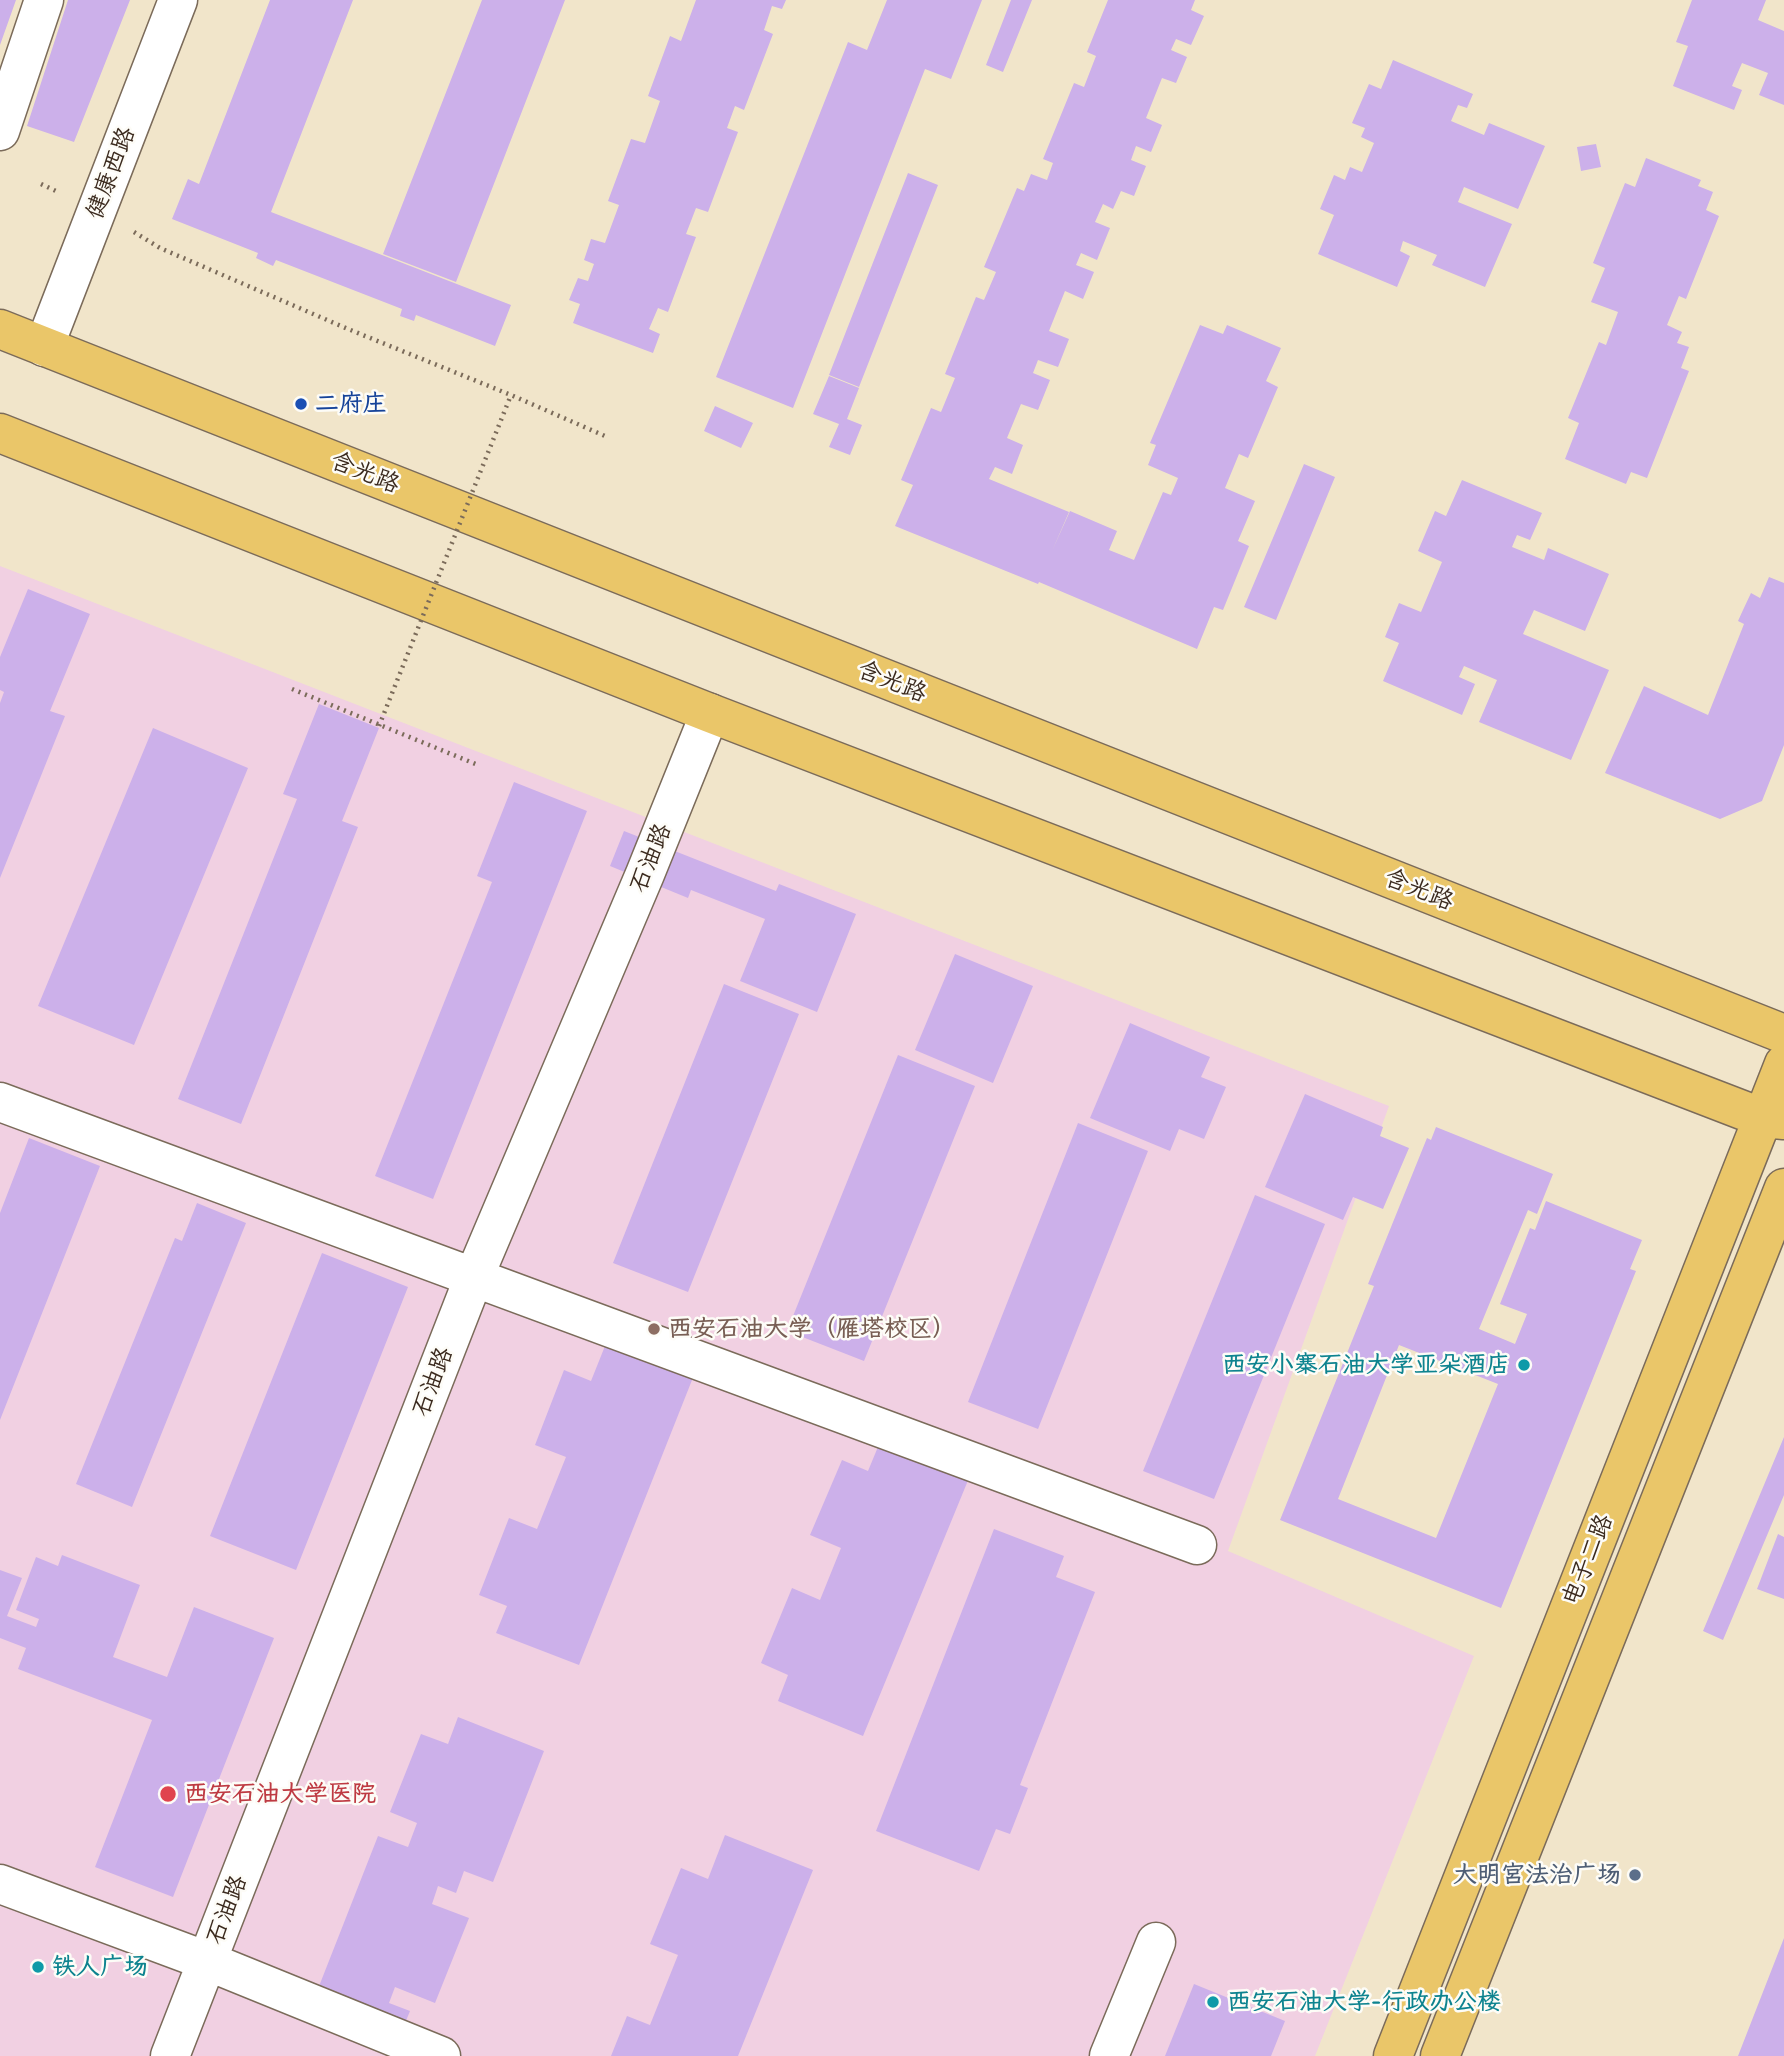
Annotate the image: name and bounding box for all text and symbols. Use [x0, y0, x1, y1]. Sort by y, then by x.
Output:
street label: 健康西路 [80, 123, 142, 223]
place label: 二府庄 [315, 390, 387, 418]
marker: 二府庄 [293, 396, 309, 412]
street label: 含光路 [326, 446, 404, 500]
street label: 含光路 [853, 655, 931, 709]
street label: 石油路 [624, 819, 678, 897]
street label: 含光路 [1380, 863, 1458, 917]
place label: 西安石油大学（雁塔校区） [668, 1315, 956, 1343]
marker: 西安石油大学（雁塔校区） [646, 1321, 662, 1337]
street label: 石油路 [407, 1343, 459, 1421]
place label: 西安小寨石油大学亚朵酒店 [1222, 1351, 1510, 1379]
marker: 西安小寨石油大学亚朵酒店 [1516, 1357, 1532, 1373]
street label: 电子二路 [1557, 1510, 1619, 1610]
place label: 西安石油大学医院 [184, 1780, 376, 1808]
marker: 西安石油大学医院 [158, 1784, 178, 1804]
place label: 大明宫法治广场 [1453, 1861, 1621, 1889]
marker: 大明宫法治广场 [1627, 1867, 1643, 1883]
street label: 石油路 [201, 1871, 253, 1949]
place label: 铁人广场 [52, 1953, 148, 1981]
marker: 铁人广场 [30, 1959, 46, 1975]
place label: 西安石油大学-行政办公楼 [1227, 1988, 1501, 2016]
marker: 西安石油大学-行政办公楼 [1205, 1994, 1221, 2010]

